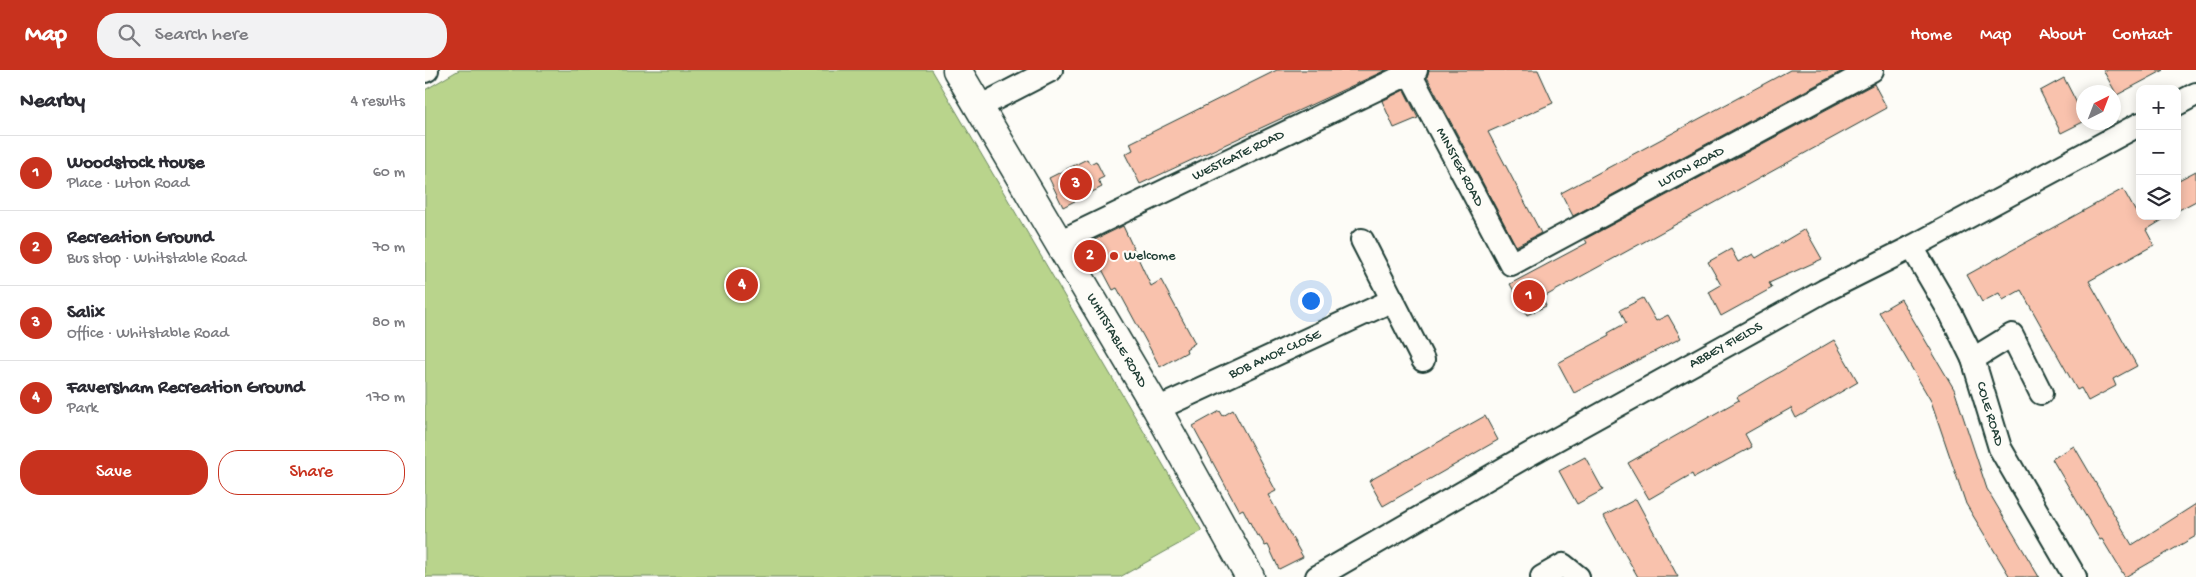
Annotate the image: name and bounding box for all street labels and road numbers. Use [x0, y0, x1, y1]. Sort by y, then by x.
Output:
street label: MINSTER ROAD [1432, 125, 1488, 210]
street label: WESTGATE ROAD [1189, 126, 1288, 185]
street label: LUTON ROAD [1655, 142, 1728, 192]
street label: WHITSTABLE ROAD [1082, 290, 1151, 391]
street label: ABBEY FIELDS [1686, 318, 1766, 373]
street label: BOB AMOR CLOSE [1225, 325, 1325, 384]
street label: COLE ROAD [1972, 380, 2008, 449]

